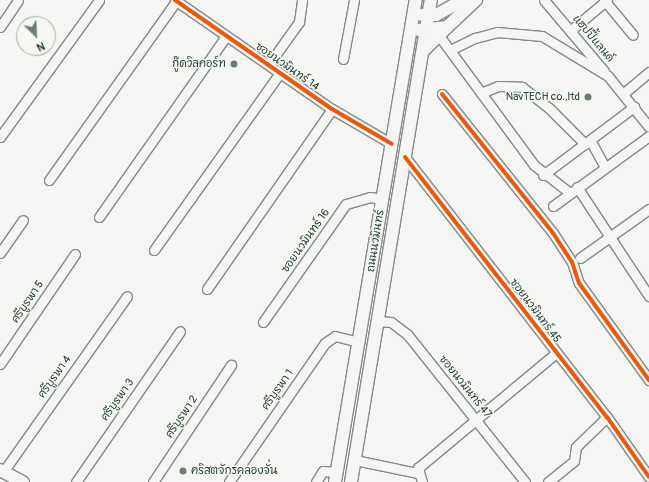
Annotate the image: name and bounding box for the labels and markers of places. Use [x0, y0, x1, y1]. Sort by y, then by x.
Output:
place label: กู๊ดวิลคอร์ท [172, 57, 226, 71]
marker: กู๊ดวิลคอร์ท [229, 59, 239, 69]
place label: NavTECH co.,ltd [506, 90, 580, 104]
marker: NavTECH co.,ltd [583, 92, 593, 102]
place label: คริสตจักรคลองจั่น [191, 464, 278, 478]
marker: คริสตจักรคลองจั่น [178, 466, 188, 476]

